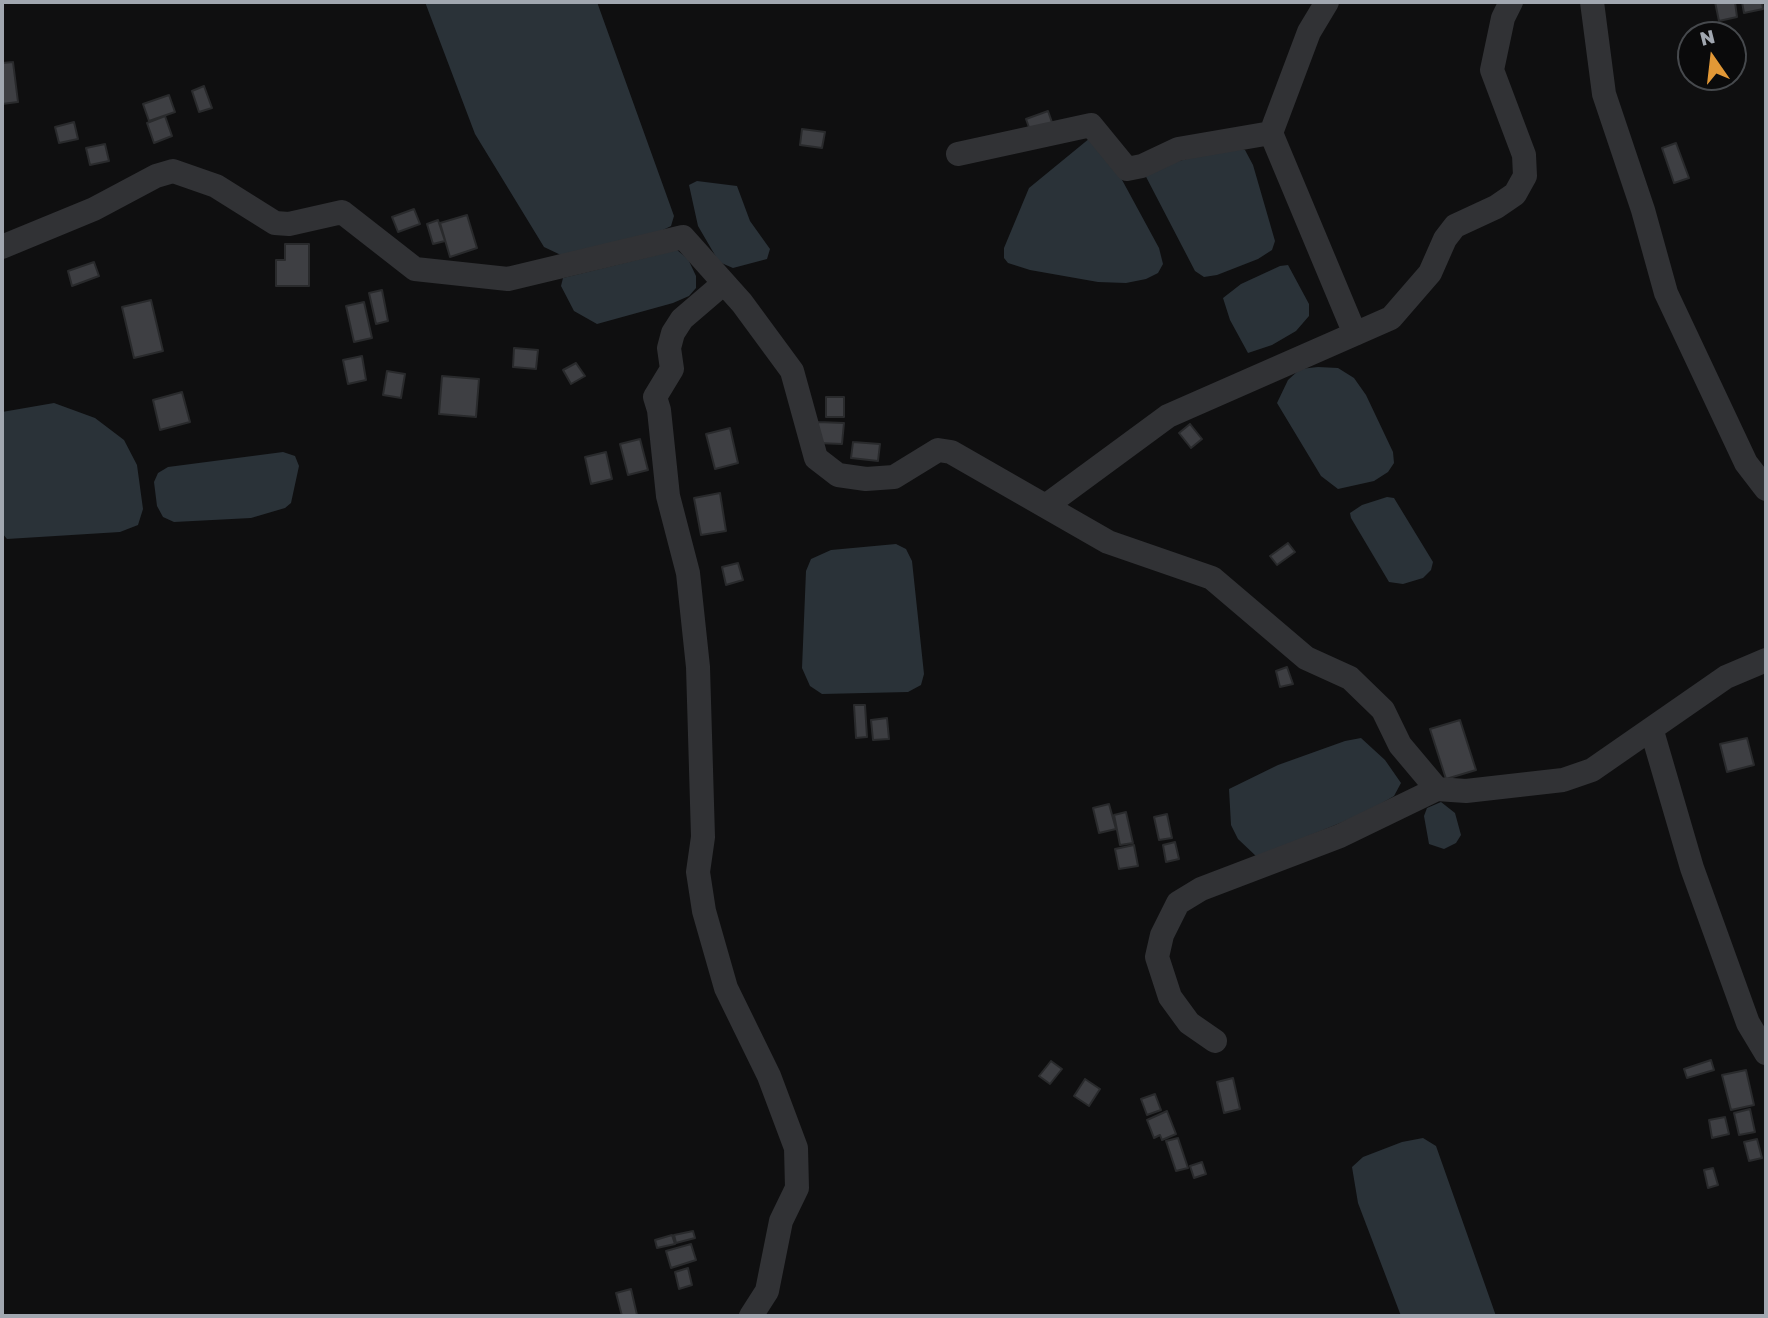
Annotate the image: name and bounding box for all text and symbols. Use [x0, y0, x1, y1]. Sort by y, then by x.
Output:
north arrow [1677, 21, 1747, 91]
text: N [1697, 24, 1717, 50]

